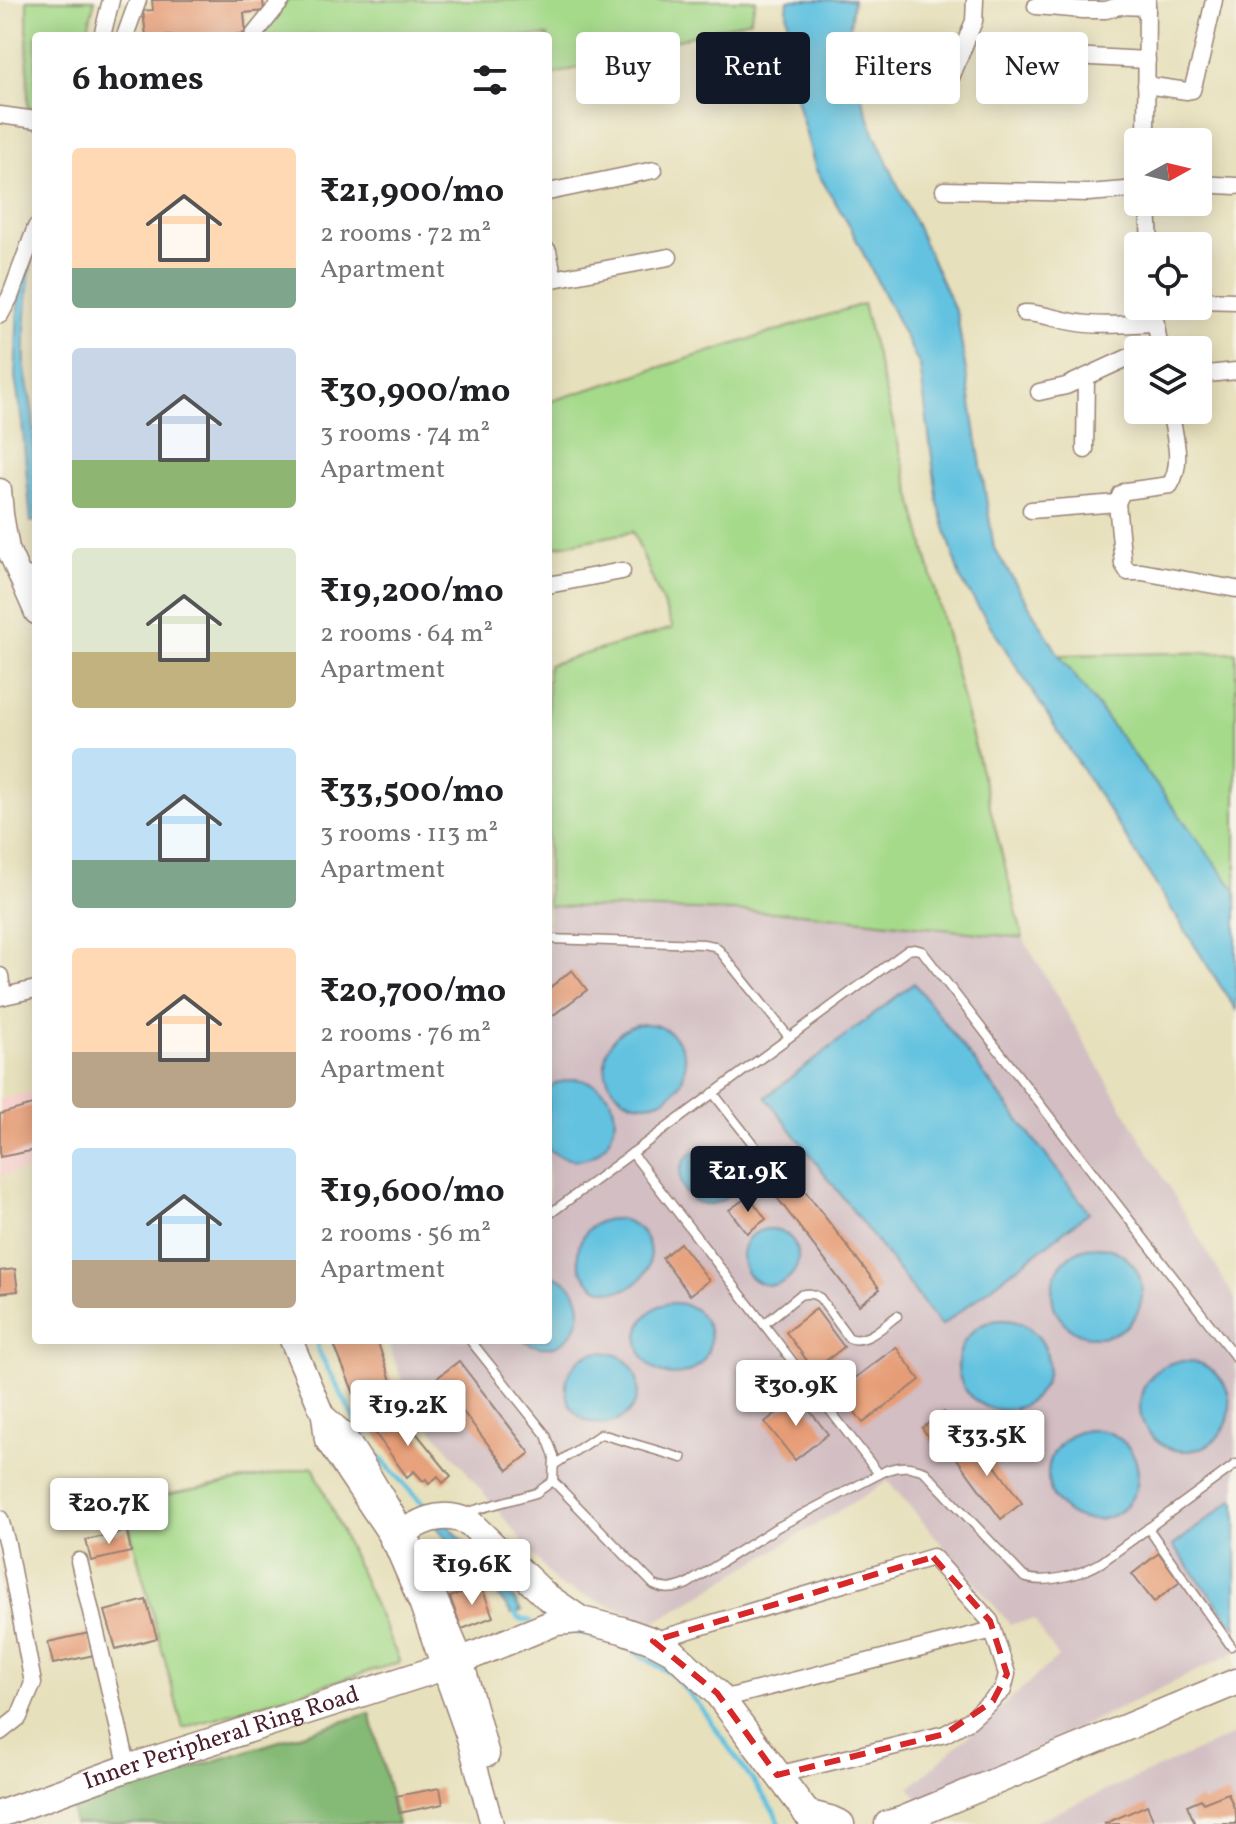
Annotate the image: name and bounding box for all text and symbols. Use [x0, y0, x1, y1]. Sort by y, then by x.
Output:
chip: Buy [576, 32, 680, 104]
chip: Rent [696, 32, 810, 104]
chip: Filters [826, 32, 960, 104]
chip: New [976, 32, 1088, 104]
text: 6 homes [72, 57, 204, 104]
icon: filters [468, 58, 512, 102]
north arrow [1124, 128, 1212, 216]
map controls [1124, 128, 1212, 424]
text: ₹21,900/mo [320, 169, 504, 216]
icon: home [136, 180, 232, 276]
text: 2 rooms · 72 m² [320, 216, 491, 252]
button: locate [1124, 232, 1212, 320]
text: Apartment [320, 252, 445, 288]
button: layers [1124, 336, 1212, 424]
text: ₹30,900/mo [320, 369, 511, 416]
icon: home [136, 380, 232, 476]
text: 3 rooms · 74 m² [320, 416, 490, 452]
text: Apartment [320, 452, 445, 488]
text: ₹19,200/mo [320, 569, 504, 616]
icon: home [136, 580, 232, 676]
text: 2 rooms · 64 m² [320, 616, 493, 652]
text: Apartment [320, 652, 445, 688]
text: ₹33,500/mo [320, 769, 504, 816]
icon: home [136, 780, 232, 876]
text: 3 rooms · 113 m² [320, 816, 498, 852]
text: Apartment [320, 852, 445, 888]
text: ₹20,700/mo [320, 969, 506, 1016]
icon: home [136, 980, 232, 1076]
text: 2 rooms · 76 m² [320, 1016, 491, 1052]
text: Apartment [320, 1052, 445, 1088]
pin: ₹21.9K [683, 1146, 813, 1214]
text: ₹21.9K [709, 1154, 787, 1190]
text: ₹19,600/mo [320, 1169, 505, 1216]
icon: home [136, 1180, 232, 1276]
text: 2 rooms · 56 m² [320, 1216, 491, 1252]
text: Apartment [320, 1252, 445, 1288]
pin: ₹30.9K [731, 1360, 861, 1428]
text: ₹30.9K [754, 1368, 838, 1404]
pin: ₹19.2K [343, 1380, 473, 1448]
text: ₹19.2K [369, 1388, 447, 1424]
pin: ₹33.5K [922, 1410, 1052, 1478]
text: ₹33.5K [947, 1418, 1027, 1454]
pin: ₹20.7K [44, 1478, 174, 1546]
text: ₹20.7K [68, 1486, 150, 1522]
pin: ₹19.6K [407, 1539, 537, 1607]
text: ₹19.6K [432, 1547, 512, 1583]
street label: Inner Peripheral Ring Road [79, 1678, 364, 1800]

